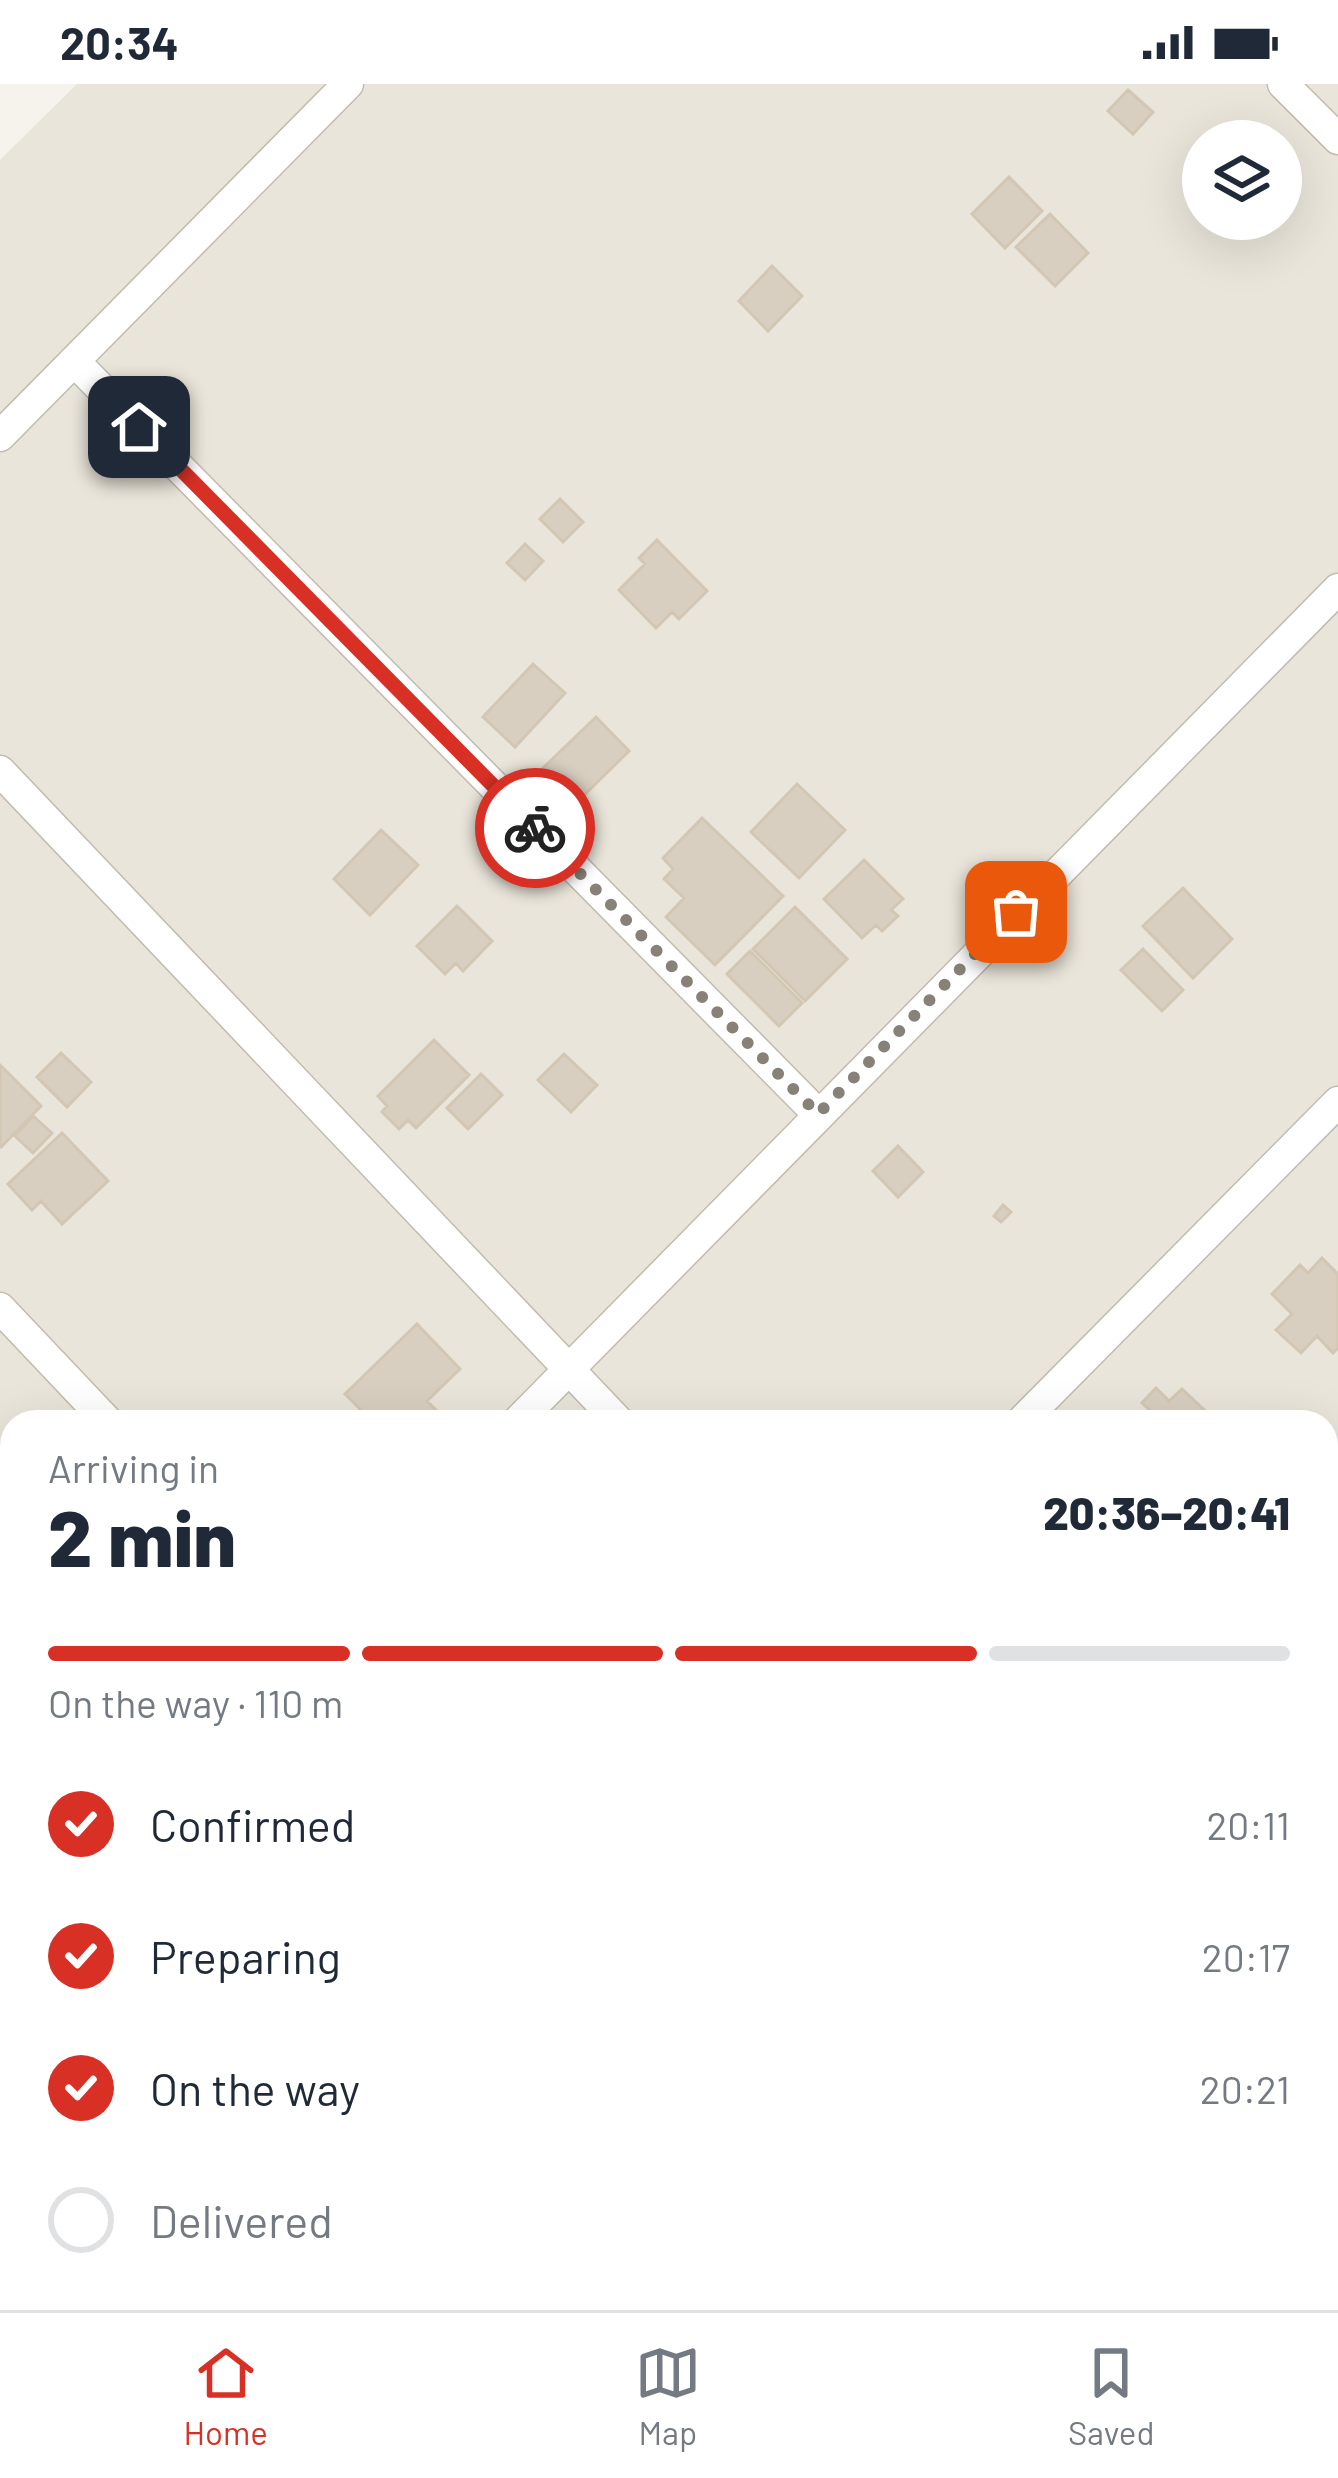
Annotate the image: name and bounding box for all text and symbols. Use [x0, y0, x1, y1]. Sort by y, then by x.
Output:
text: 20:34 [60, 15, 179, 69]
map controls [1182, 120, 1302, 240]
button: layers [1182, 120, 1302, 240]
pin [88, 376, 190, 478]
icon: home [106, 394, 172, 460]
courier [475, 768, 595, 888]
icon: bike [502, 795, 568, 861]
pin [965, 861, 1067, 963]
icon: bag [983, 879, 1049, 945]
text: Arriving in [48, 1444, 219, 1491]
text: 20:36–20:41 [1043, 1485, 1290, 1539]
text: 2 min [48, 1489, 236, 1583]
text: On the way · 110 m [48, 1679, 343, 1726]
icon: check [48, 1791, 114, 1857]
text: Confirmed [150, 1797, 355, 1851]
text: 20:11 [1206, 1801, 1290, 1848]
icon: check [48, 1923, 114, 1989]
text: Preparing [150, 1929, 341, 1983]
text: 20:17 [1202, 1933, 1290, 1980]
icon: check [48, 2055, 114, 2121]
text: On the way [150, 2061, 360, 2115]
text: 20:21 [1200, 2065, 1290, 2112]
text: Delivered [150, 2193, 333, 2247]
tab: Home [184, 2340, 268, 2452]
tab: Map [635, 2340, 701, 2452]
tab: Saved [1068, 2340, 1154, 2452]

